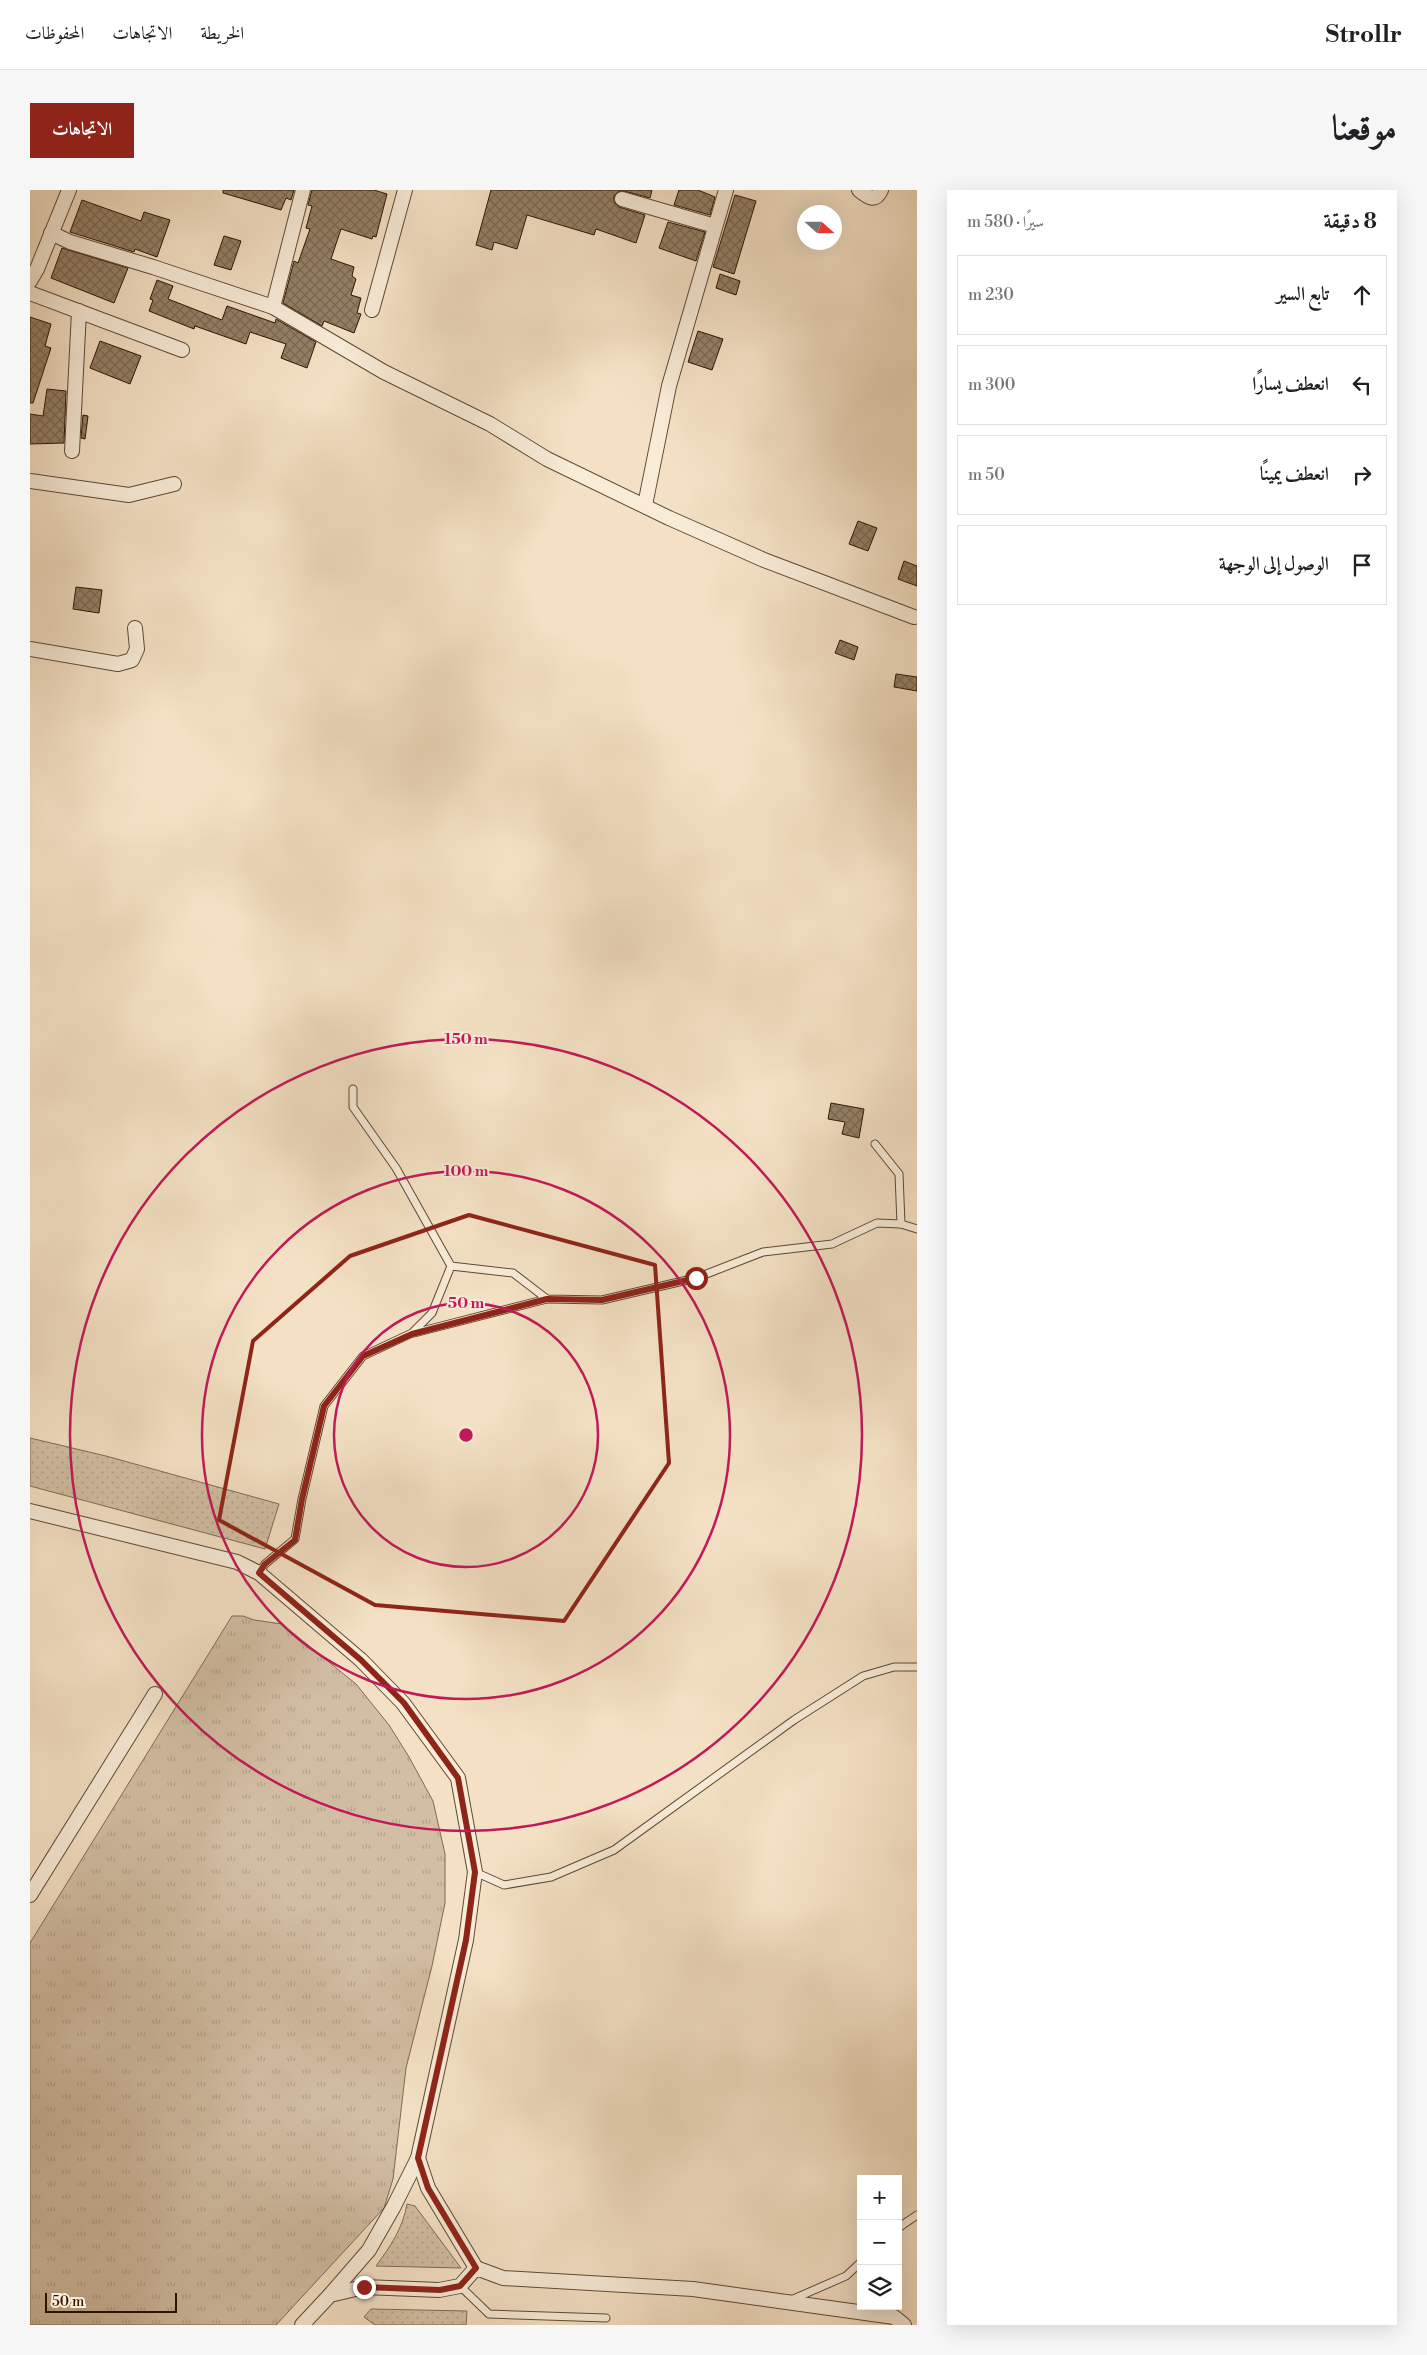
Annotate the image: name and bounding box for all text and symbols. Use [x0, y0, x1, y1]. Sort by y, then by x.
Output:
text: Strollr [1326, 20, 1402, 50]
text: المحفوظات [25, 22, 84, 45]
text: الاتجاهات [112, 22, 172, 45]
text: الخريطة [200, 22, 244, 45]
button: الاتجاهات [30, 103, 134, 158]
text: موقعنا [1332, 107, 1397, 150]
north arrow [797, 205, 842, 250]
text: 8 دقيقة [1324, 209, 1377, 235]
text: سيرًا · 580 m [967, 212, 1044, 232]
icon: ahead [1348, 281, 1376, 309]
text: تابع السير [1276, 282, 1329, 306]
text: 230 m [968, 285, 1014, 305]
icon: left [1348, 371, 1376, 399]
text: انعطف يسارًا [1252, 372, 1329, 396]
text: 300 m [968, 375, 1015, 395]
icon: right [1348, 461, 1376, 489]
text: انعطف يمينًا [1260, 462, 1329, 486]
text: 50 m [968, 465, 1005, 485]
icon: arrive [1348, 551, 1376, 579]
text: الوصول إلى الوجهة [1219, 552, 1329, 576]
text: 150 m [444, 1030, 488, 1049]
text: 100 m [444, 1162, 489, 1181]
route start [685, 1267, 708, 1290]
text: 50 m [448, 1294, 484, 1313]
centre of rings [457, 1426, 475, 1444]
map controls [857, 2175, 902, 2310]
button: + [857, 2175, 902, 2220]
button: − [857, 2220, 902, 2265]
button: layers [857, 2265, 902, 2310]
route end [353, 2276, 376, 2299]
scale bar [45, 2290, 178, 2313]
text: 50 m [52, 2293, 84, 2311]

